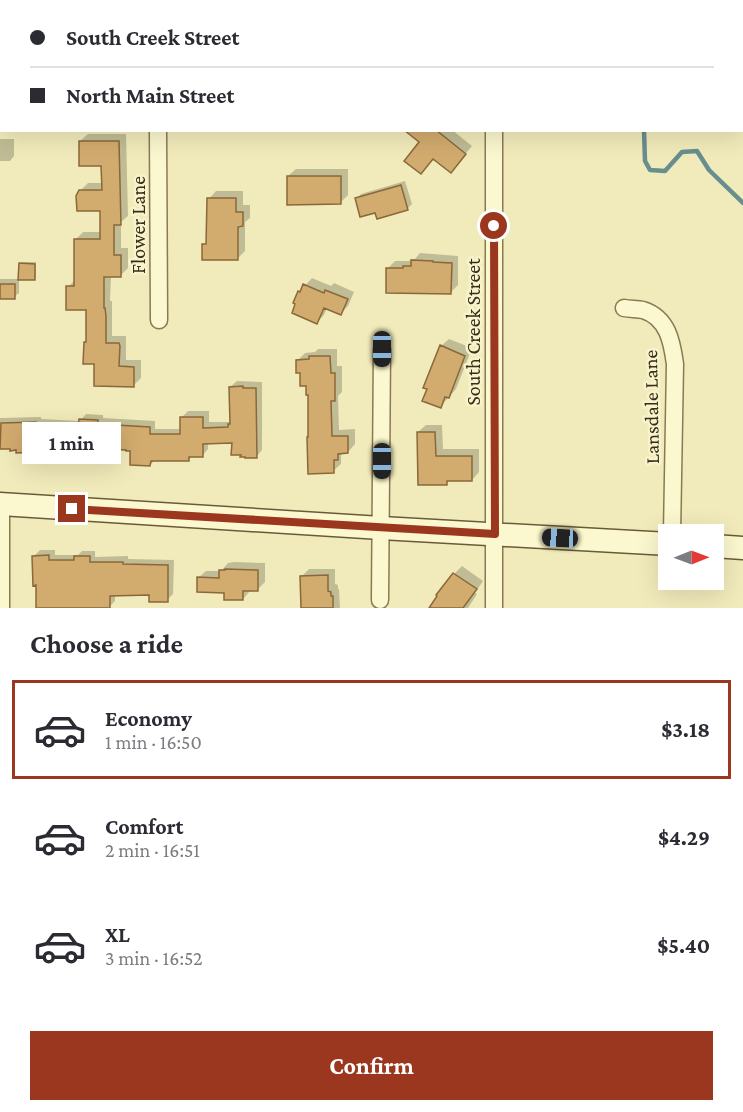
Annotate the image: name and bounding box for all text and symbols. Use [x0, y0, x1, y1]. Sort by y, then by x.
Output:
text: South Creek Street [66, 25, 240, 50]
text: North Main Street [66, 83, 234, 108]
street label: Flower Lane [127, 176, 149, 274]
route start [480, 212, 507, 239]
street label: South Creek Street [462, 258, 484, 406]
car [373, 331, 391, 367]
street label: Lansdale Lane [639, 350, 663, 464]
callout: 1 min [22, 422, 122, 464]
text: 1 min [49, 432, 94, 454]
car [373, 443, 391, 479]
route end [58, 495, 85, 522]
north arrow [658, 524, 724, 590]
map controls [658, 524, 724, 590]
car [542, 528, 578, 548]
text: Choose a ride [30, 629, 183, 659]
icon: car [33, 703, 87, 757]
text: Economy [105, 706, 192, 731]
text: $3.18 [661, 717, 710, 742]
text: 1 min · 16:50 [105, 731, 202, 753]
icon: car [33, 811, 87, 865]
text: Comfort [105, 814, 183, 839]
text: $4.29 [658, 825, 710, 850]
text: 2 min · 16:51 [105, 839, 200, 861]
icon: car [33, 919, 87, 973]
text: XL [105, 922, 130, 947]
text: $5.40 [657, 933, 710, 958]
text: 3 min · 16:52 [105, 947, 202, 969]
button: Confirm [30, 1031, 713, 1100]

